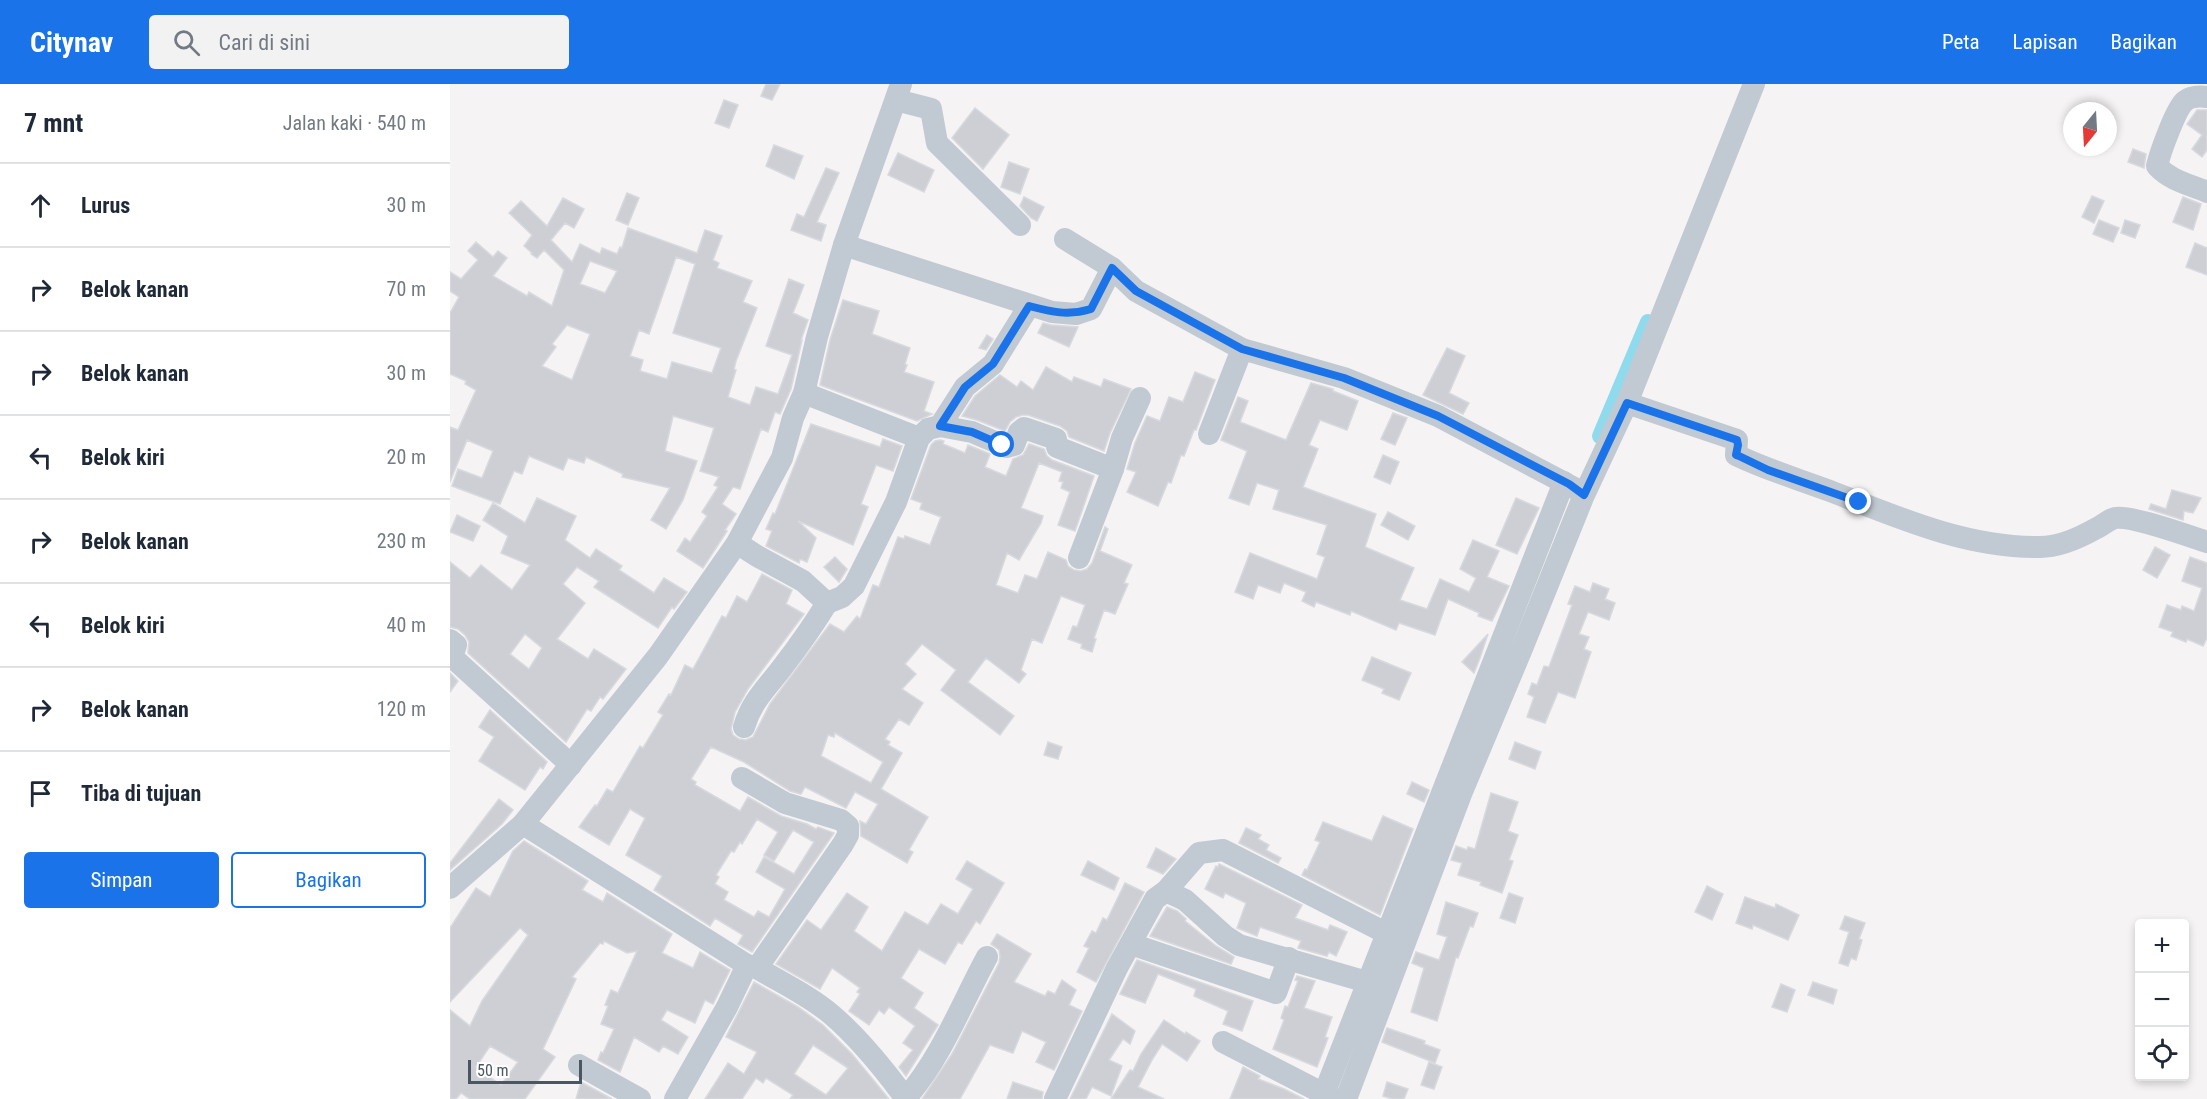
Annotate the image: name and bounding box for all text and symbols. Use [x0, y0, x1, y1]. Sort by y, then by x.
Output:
search box [149, 15, 569, 69]
text: Citynav [30, 26, 113, 59]
icon: search [170, 26, 203, 59]
text: Cari di sini [218, 30, 310, 55]
text: Peta [1942, 30, 1980, 54]
text: Lapisan [2013, 30, 2078, 54]
text: Bagikan [2111, 30, 2177, 54]
north arrow [2063, 102, 2117, 156]
text: 7 mnt [24, 108, 83, 138]
text: Jalan kaki · 540 m [283, 111, 426, 135]
icon: ahead [24, 189, 57, 222]
text: Lurus [81, 193, 130, 218]
text: 30 m [387, 193, 426, 217]
icon: right [24, 273, 57, 306]
text: Belok kanan [81, 277, 189, 302]
text: 70 m [387, 277, 426, 301]
icon: right [24, 357, 57, 390]
text: Belok kanan [81, 361, 189, 386]
text: 30 m [387, 361, 426, 385]
route start [988, 431, 1014, 457]
icon: left [24, 441, 57, 474]
text: Belok kiri [81, 445, 165, 470]
text: 20 m [387, 445, 426, 469]
route end [1845, 488, 1871, 514]
icon: right [24, 525, 57, 558]
text: Belok kanan [81, 529, 189, 554]
text: 230 m [377, 529, 426, 553]
icon: left [24, 609, 57, 642]
text: Belok kiri [81, 613, 165, 638]
text: 40 m [387, 613, 426, 637]
icon: right [24, 693, 57, 726]
text: Belok kanan [81, 697, 189, 722]
text: 120 m [377, 697, 426, 721]
icon: arrive [24, 777, 57, 810]
text: Tiba di tujuan [81, 781, 201, 806]
button: Simpan [24, 852, 219, 908]
button: Bagikan [231, 852, 426, 908]
map controls [2135, 919, 2189, 1081]
button: + [2135, 919, 2189, 973]
button: − [2135, 973, 2189, 1027]
button: locate [2135, 1027, 2189, 1081]
scale bar [468, 1057, 582, 1084]
text: 50 m [477, 1061, 509, 1080]

